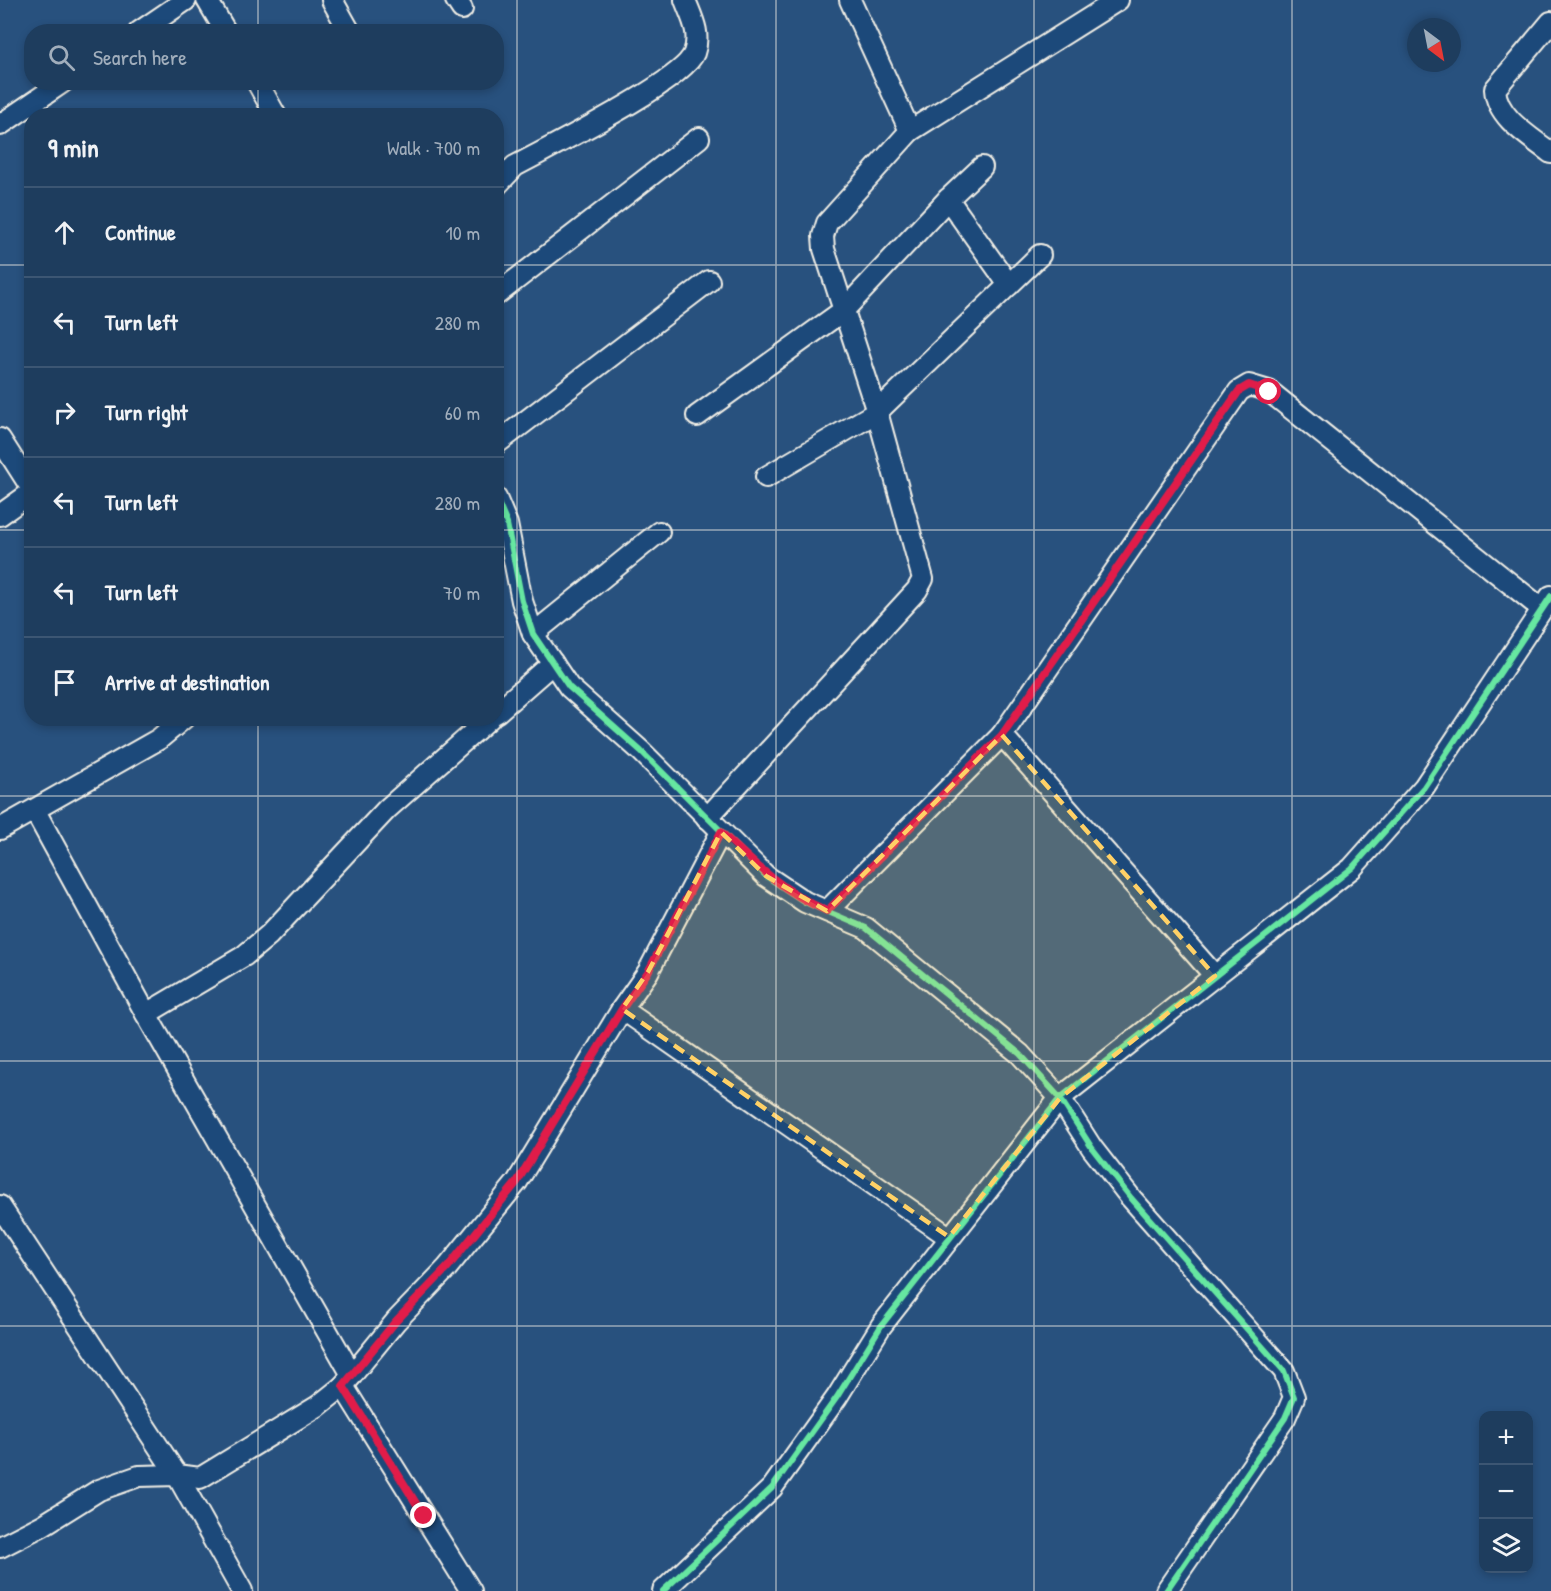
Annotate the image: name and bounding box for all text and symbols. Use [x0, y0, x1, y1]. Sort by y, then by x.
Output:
north arrow [1407, 18, 1461, 72]
search box [24, 24, 504, 90]
icon: search [45, 41, 78, 74]
text: Search here [93, 42, 187, 72]
text: 9 min [48, 130, 99, 165]
text: Walk · 700 m [387, 134, 480, 161]
icon: ahead [48, 216, 81, 249]
text: Continue [105, 217, 176, 247]
text: 10 m [446, 219, 480, 246]
icon: left [48, 306, 81, 339]
text: Turn left [105, 307, 178, 337]
text: 280 m [435, 309, 480, 336]
route start [1255, 378, 1281, 404]
icon: right [48, 396, 81, 429]
text: Turn right [105, 397, 188, 427]
text: 60 m [445, 399, 480, 426]
icon: left [48, 486, 81, 519]
text: Turn left [105, 487, 178, 517]
text: 280 m [435, 489, 480, 516]
icon: left [48, 576, 81, 609]
text: Turn left [105, 577, 178, 607]
text: 70 m [443, 579, 480, 606]
icon: arrive [48, 666, 81, 699]
text: Arrive at destination [105, 667, 270, 697]
map controls [1479, 1411, 1533, 1573]
button: + [1479, 1411, 1533, 1465]
button: − [1479, 1465, 1533, 1519]
route end [410, 1502, 436, 1528]
button: layers [1479, 1519, 1533, 1573]

